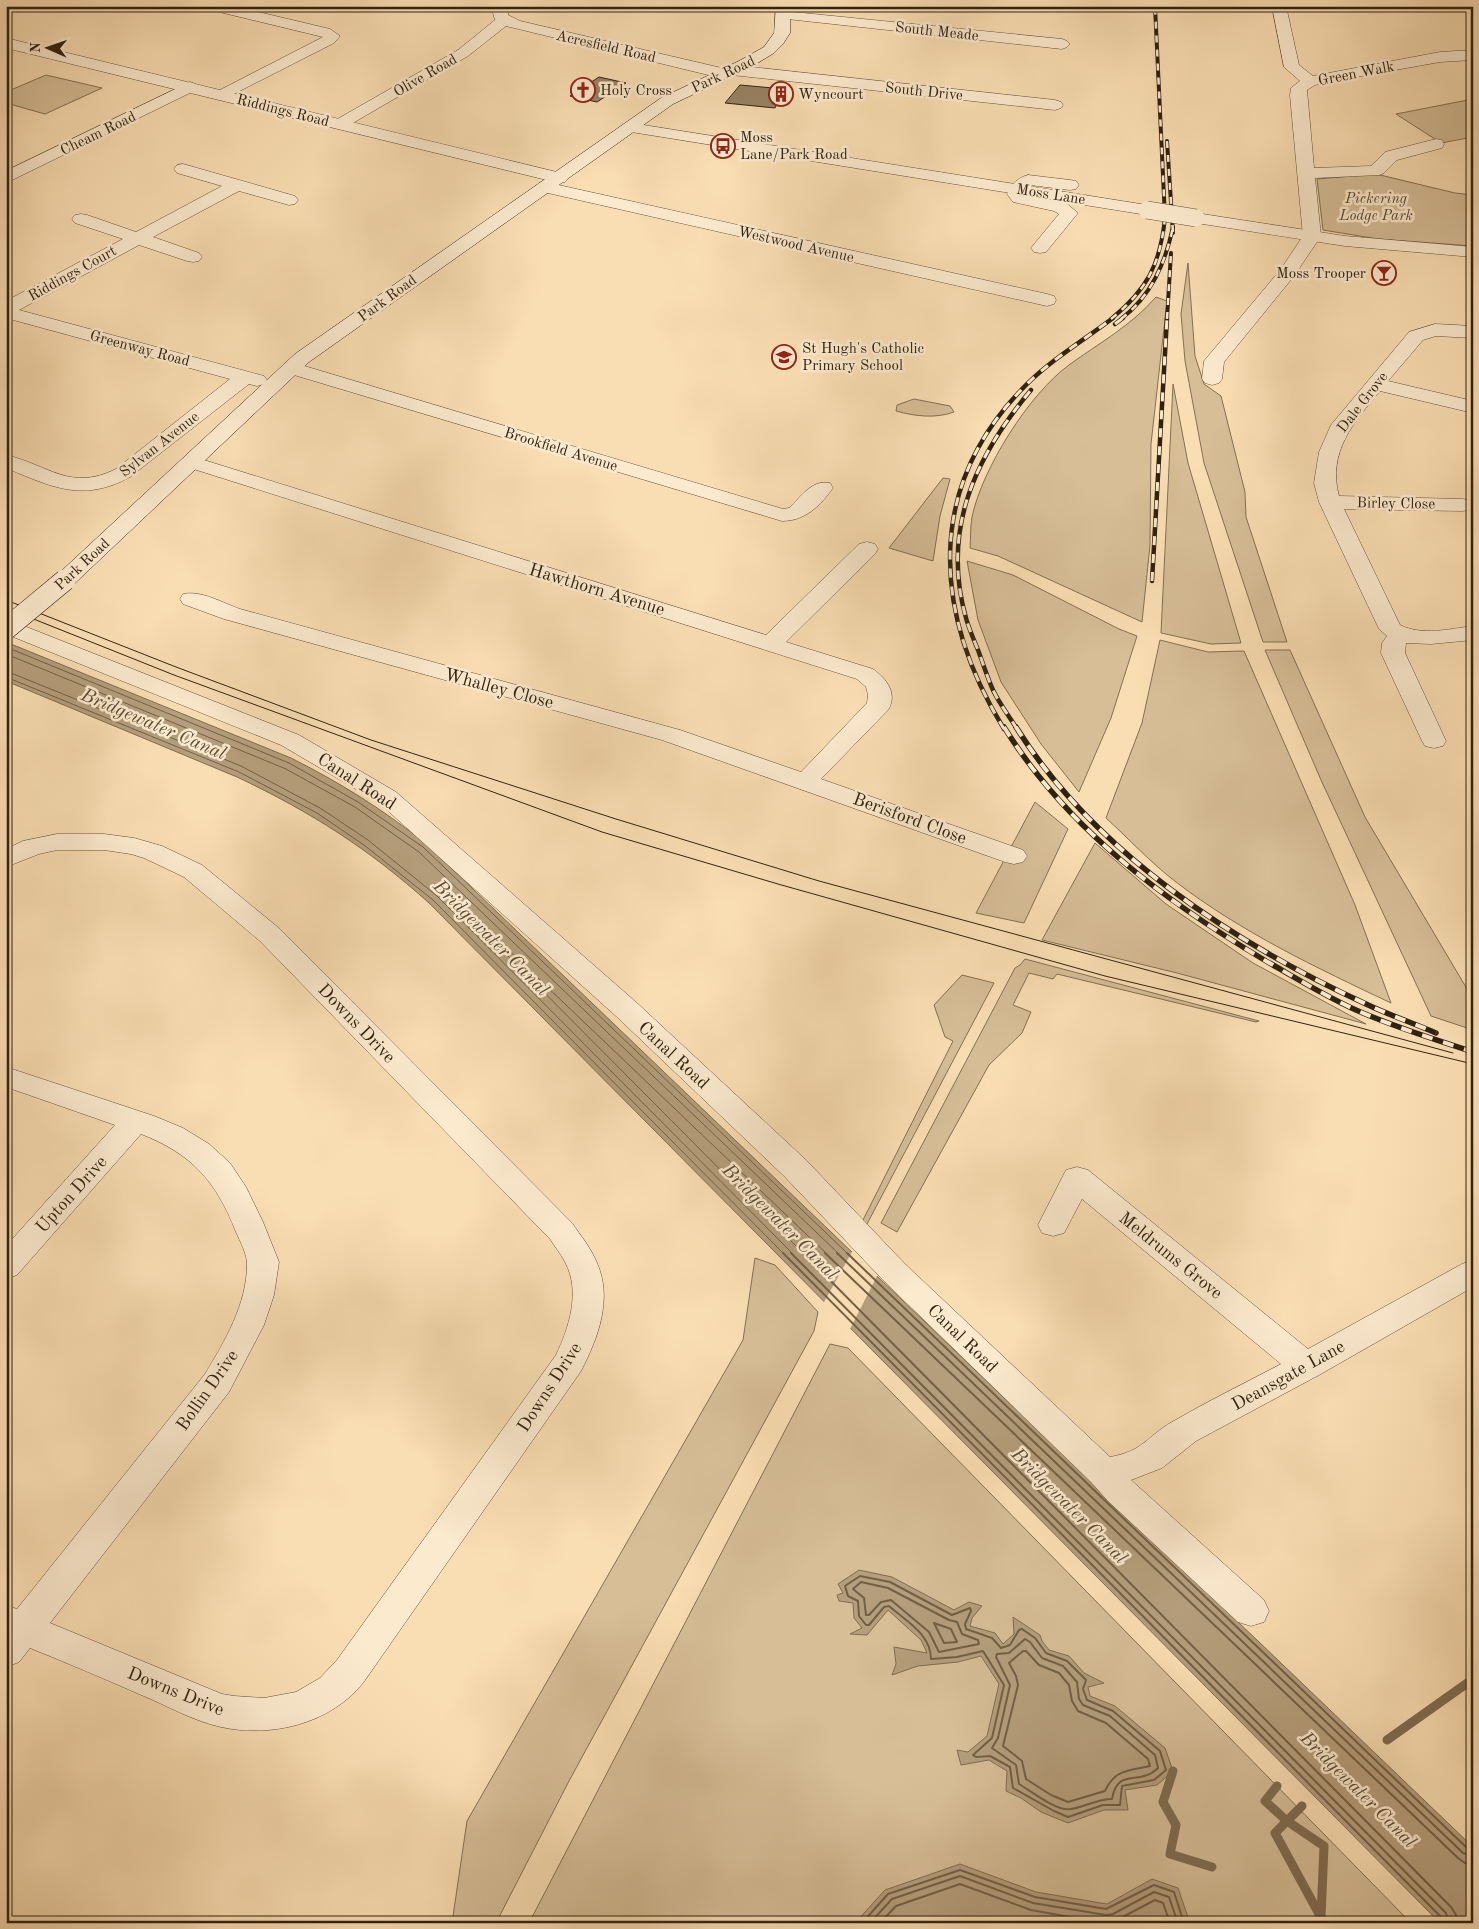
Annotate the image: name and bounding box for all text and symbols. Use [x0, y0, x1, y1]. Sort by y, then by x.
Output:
street label: South Meade [894, 21, 979, 44]
north arrow [22, 22, 72, 72]
street label: Acresfield Road [554, 29, 657, 66]
text: N [29, 42, 43, 53]
street label: Olive Road [392, 52, 460, 100]
street label: Park Road [689, 54, 758, 97]
street label: Green Walk [1317, 60, 1396, 89]
church icon: Holy Cross [570, 77, 596, 103]
building icon: Wyncourt [768, 81, 794, 107]
street label: South Drive [884, 81, 964, 104]
place label: Holy Cross [600, 84, 672, 99]
place label: Wyncourt [798, 88, 863, 103]
street label: Riddings Road [235, 93, 331, 130]
street label: Cheam Road [58, 110, 139, 159]
place label: Moss Lane/Park Road [740, 131, 848, 163]
bus stop icon: Moss Lane/Park Road [710, 133, 736, 159]
street label: Moss Lane [1015, 183, 1086, 208]
park label: Pickering Lodge Park [1338, 192, 1413, 224]
street label: Westwood Avenue [736, 225, 855, 266]
street label: Riddings Court [26, 244, 119, 305]
bar icon: Moss Trooper [1371, 260, 1397, 286]
place label: Moss Trooper [1276, 267, 1366, 282]
street label: Park Road [356, 273, 420, 325]
street label: Greenway Road [88, 329, 191, 370]
place label: St Hugh's Catholic Primary School [802, 342, 925, 374]
school or university icon: St Hugh's Catholic Primary School [771, 344, 797, 370]
street label: Dale Grove [1335, 370, 1391, 436]
street label: Sylvan Avenue [117, 410, 202, 481]
street label: Brookfield Avenue [502, 426, 619, 475]
street label: Birley Close [1357, 496, 1435, 513]
street label: Park Road [53, 536, 113, 594]
street label: Hawthorn Avenue [527, 561, 667, 619]
street label: Whalley Close [442, 666, 555, 712]
water label: Bridgewater Canal [77, 686, 229, 765]
street label: Canal Road [314, 750, 399, 814]
street label: Berisford Close [850, 790, 969, 848]
water label: Bridgewater Canal [428, 876, 552, 1001]
street label: Downs Drive [314, 981, 398, 1067]
street label: Canal Road [634, 1019, 712, 1093]
street label: Upton Drive [33, 1153, 111, 1237]
water label: Bridgewater Canal [717, 1160, 841, 1285]
street label: Meldrums Grove [1115, 1209, 1225, 1303]
street label: Canal Road [924, 1301, 1001, 1376]
street label: Deansgate Lane [1229, 1337, 1348, 1414]
street label: Downs Drive [514, 1340, 585, 1435]
street label: Bollin Drive [174, 1347, 242, 1434]
water label: Bridgewater Canal [1006, 1444, 1130, 1569]
street label: Downs Drive [125, 1664, 227, 1719]
water label: Bridgewater Canal [1295, 1728, 1419, 1853]

